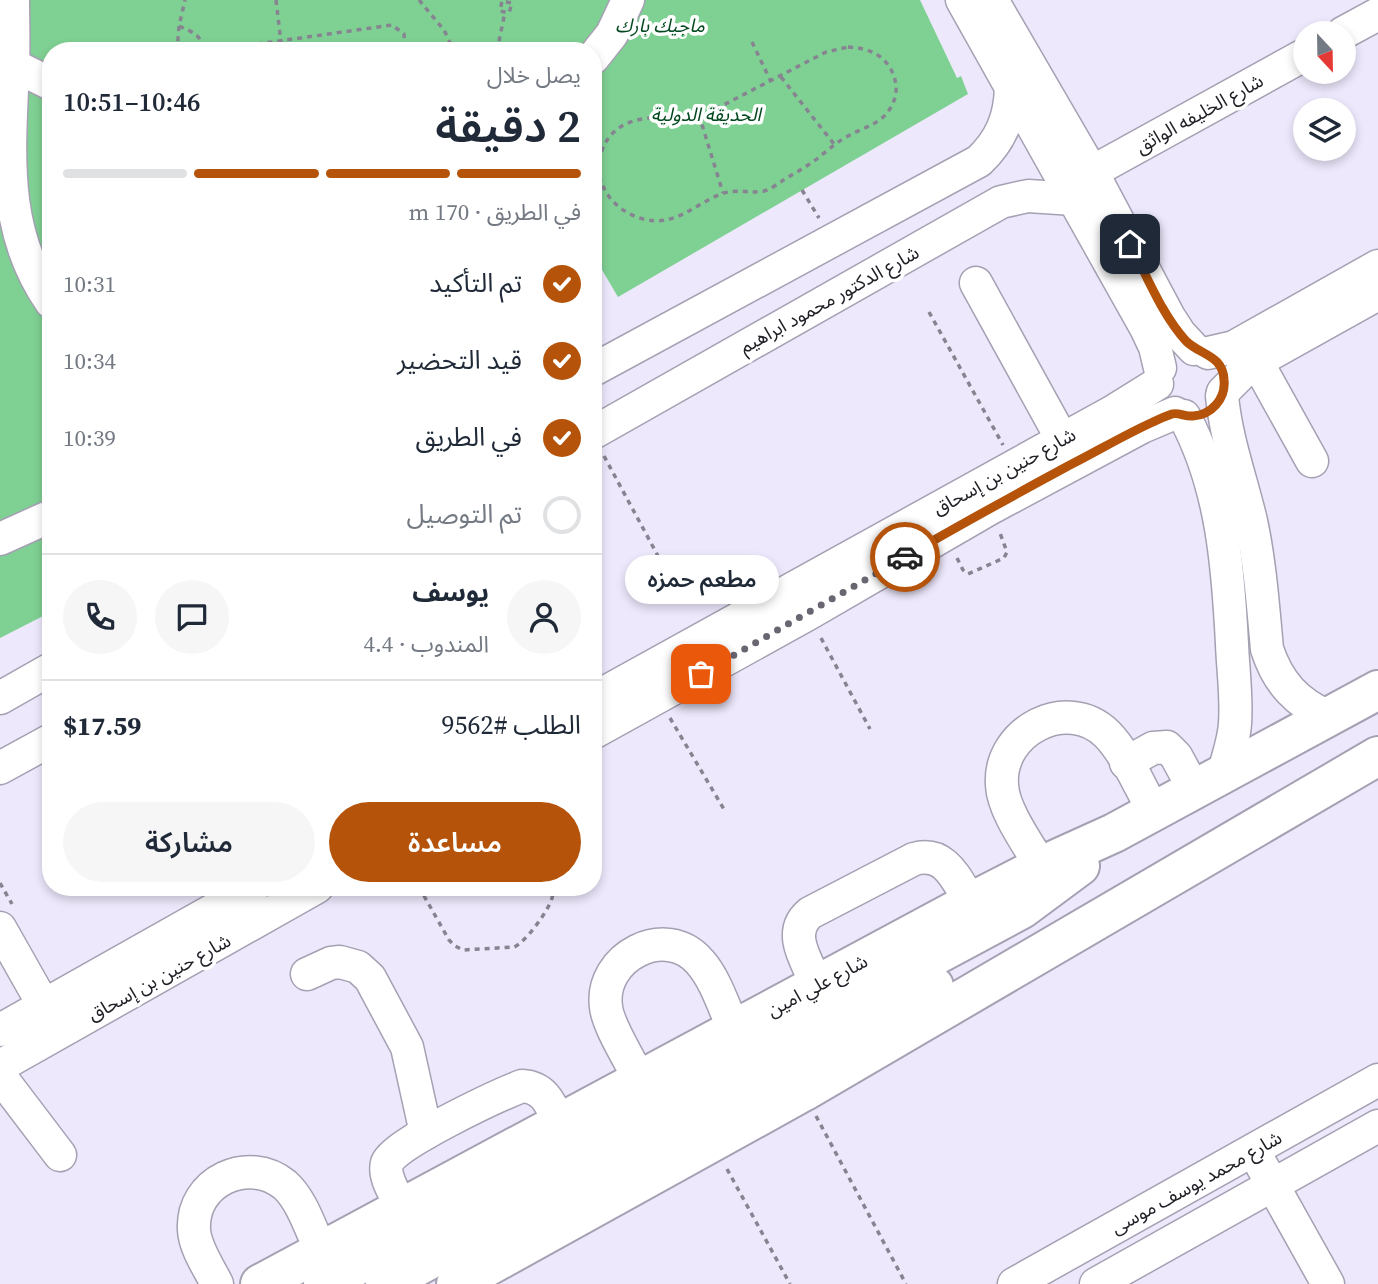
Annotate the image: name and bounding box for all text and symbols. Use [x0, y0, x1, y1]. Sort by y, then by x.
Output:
park label: ماجيك بارك [615, 12, 705, 38]
north arrow [1293, 21, 1356, 84]
map controls [1293, 21, 1356, 161]
text: يصل خلال [487, 59, 581, 91]
street label: شارع الخليفه الواثق [1130, 67, 1268, 160]
text: 10:46–10:51 [63, 84, 200, 120]
text: 2 دقيقة [435, 94, 581, 157]
button: layers [1293, 98, 1356, 161]
park label: الحديقة الدولية [651, 101, 763, 127]
text: في الطريق · 170 m [409, 196, 581, 228]
pin [1100, 214, 1160, 274]
icon: home [1111, 225, 1149, 263]
street label: شارع الدكتور محمود ابراهيم [734, 239, 924, 361]
text: تم التأكيد [429, 265, 522, 301]
icon: check [543, 265, 581, 303]
text: 10:31 [63, 268, 116, 300]
text: قيد التحضير [397, 342, 522, 378]
icon: check [543, 342, 581, 380]
text: 10:34 [63, 345, 116, 377]
text: في الطريق [415, 419, 522, 455]
icon: check [543, 419, 581, 457]
street label: شارع حنين بن إسحاق [928, 421, 1081, 522]
text: 10:39 [63, 422, 116, 454]
text: تم التوصيل [406, 496, 522, 532]
courier [870, 522, 940, 592]
icon: car [886, 538, 924, 576]
callout: مطعم حمزه [624, 555, 778, 604]
text: مطعم حمزه [647, 563, 757, 595]
text: يوسف [412, 574, 489, 610]
button: phone [63, 580, 137, 654]
button: chat [155, 580, 229, 654]
button: person [507, 580, 581, 654]
text: المندوب · 4.4 [363, 628, 489, 660]
pin [671, 644, 731, 704]
icon: bag [682, 655, 720, 693]
text: الطلب #9562 [442, 707, 581, 743]
text: $17.59 [63, 708, 141, 744]
button: مشاركة [63, 802, 315, 882]
button: مساعدة [329, 802, 581, 882]
street label: شارع حنين بن إسحاق [83, 927, 236, 1028]
street label: شارع علي امين [762, 948, 873, 1025]
street label: شارع محمد يوسف موسى [1106, 1124, 1287, 1241]

